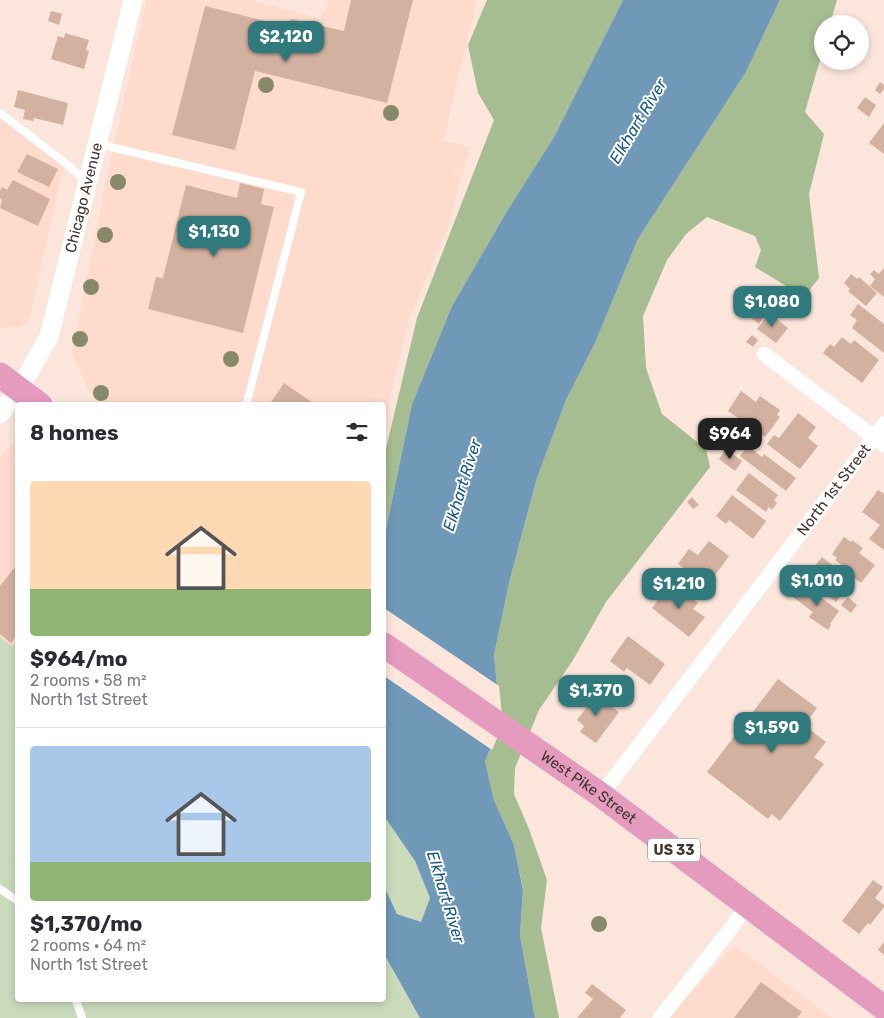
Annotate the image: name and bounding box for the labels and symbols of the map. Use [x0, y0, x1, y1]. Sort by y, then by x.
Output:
pin: $2,120 [245, 20, 327, 63]
water label: Elkhart River [605, 75, 671, 167]
street label: Chicago Avenue [61, 141, 106, 255]
pin: $1,130 [173, 216, 255, 258]
pin: $1,080 [731, 286, 813, 328]
pin: $964 [700, 418, 760, 460]
water label: Elkhart River [439, 436, 485, 533]
street label: North 1st Street [793, 440, 875, 539]
pin: $1,010 [776, 564, 858, 607]
pin: $1,210 [638, 568, 720, 610]
pin: $1,370 [555, 674, 637, 717]
pin: $1,590 [731, 712, 813, 754]
street label: West Pike Street [537, 747, 640, 827]
road number: US 33 [648, 838, 700, 862]
water label: Elkhart River [423, 849, 469, 946]

